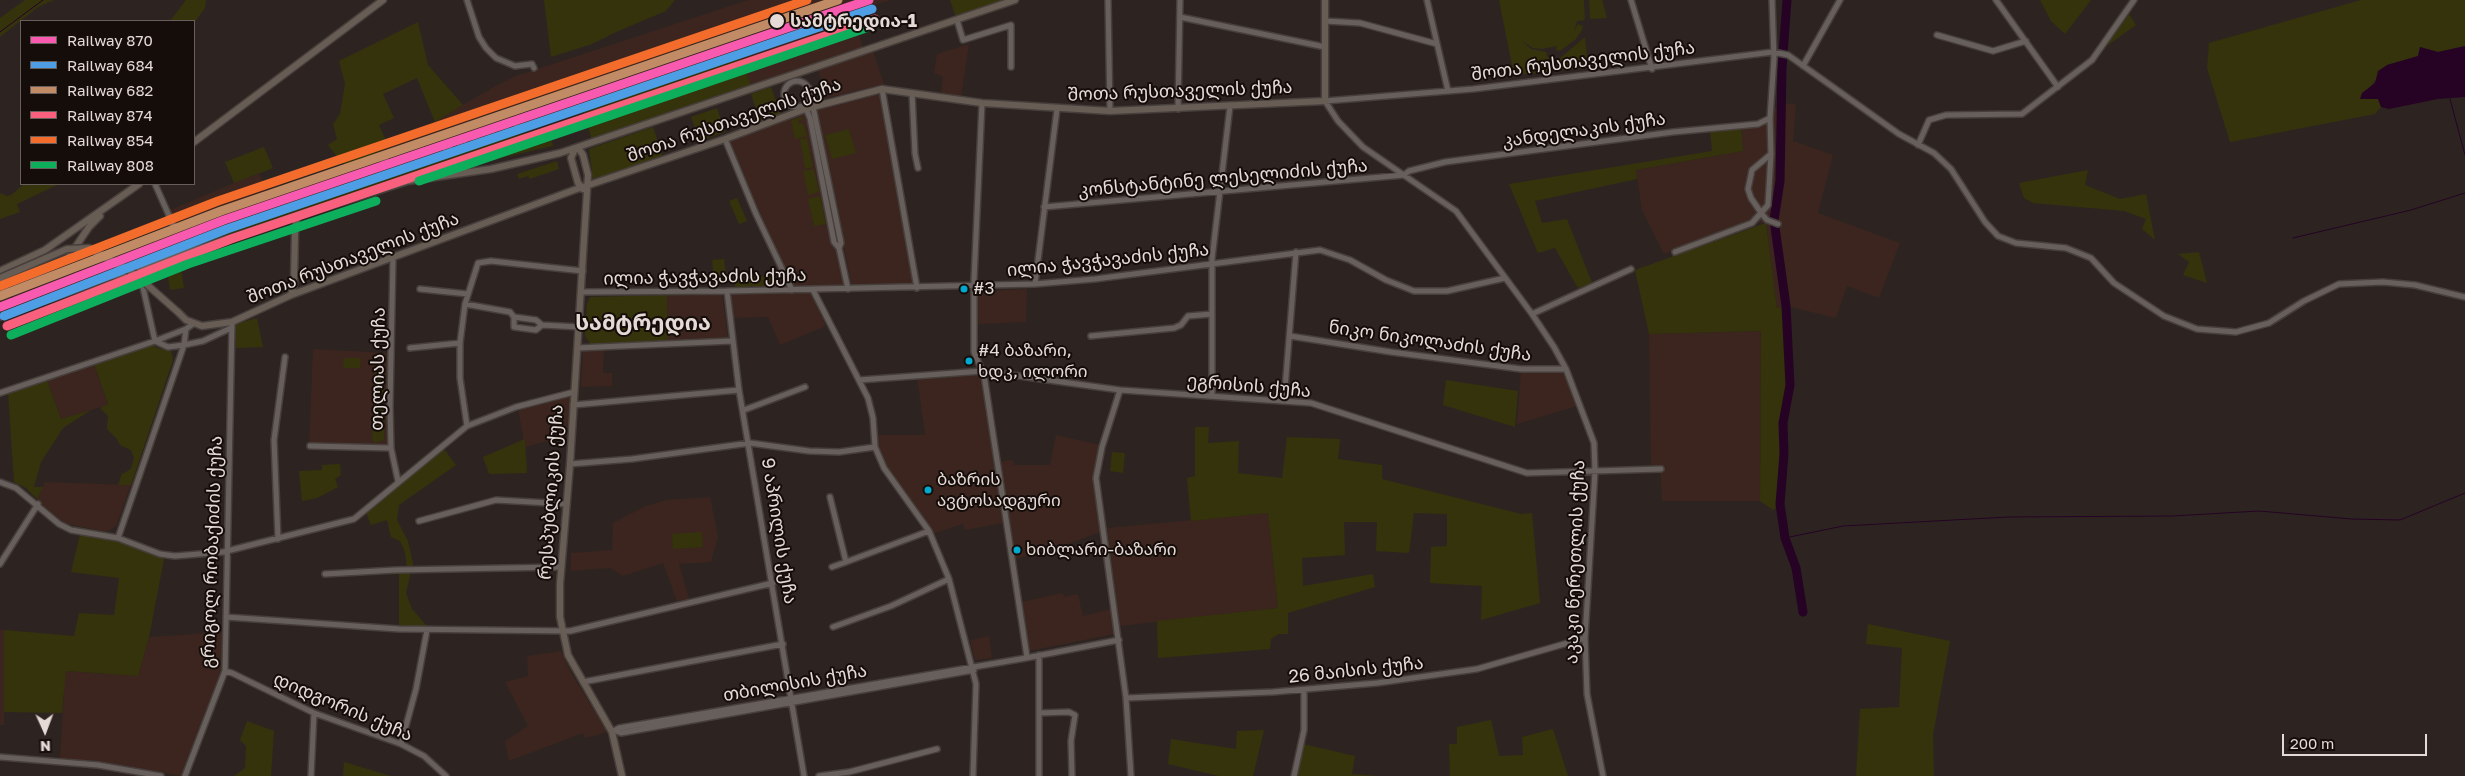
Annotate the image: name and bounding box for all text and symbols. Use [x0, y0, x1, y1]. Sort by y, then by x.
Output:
place label: სამტრედია-1 [790, 10, 917, 32]
marker: სამტრედია-1 [768, 12, 786, 30]
legend [20, 20, 195, 185]
text: Railway 870 [67, 31, 153, 49]
street label: შოთა რუსთაველის ქუჩა [1470, 37, 1696, 85]
text: Railway 684 [67, 56, 154, 74]
street label: შოთა რუსთაველის ქუჩა [624, 73, 844, 167]
street label: შოთა რუსთაველის ქუჩა [1067, 76, 1293, 106]
text: Railway 682 [67, 81, 153, 99]
text: Railway 874 [67, 106, 153, 124]
street label: კანდელაკის ქუჩა [1501, 108, 1667, 152]
text: Railway 854 [67, 131, 153, 149]
street label: კონსტანტინე ლესელიძის ქუჩა [1077, 155, 1369, 201]
text: Railway 808 [67, 156, 154, 174]
street label: შოთა რუსთაველის ქუჩა [244, 208, 462, 308]
street label: ილია ჭავჭავაძის ქუჩა [1006, 239, 1210, 281]
street label: ილია ჭავჭავაძის ქუჩა [603, 264, 807, 290]
place label: #3 [973, 279, 995, 299]
marker: #3 [959, 284, 969, 294]
street label: თელიას ქუჩა [366, 307, 390, 431]
district label: სამტრედია [575, 310, 711, 336]
street label: ნიკო ნიკოლაძის ქუჩა [1327, 316, 1533, 366]
place label: #4 ბაზარი, ხდკ, ილორი [978, 341, 1088, 381]
marker: #4 ბაზარი, ხდკ, ილორი [964, 356, 974, 366]
street label: ეგრისის ქუჩა [1186, 370, 1312, 402]
street label: რესპუბლიკის ქუჩა [534, 404, 568, 580]
street label: გრიგოლ რობაქიძის ქუჩა [197, 435, 227, 669]
street label: 9 აპრილის ქუჩა [757, 456, 801, 606]
street label: აკაკი წერეთლის ქუჩა [1561, 460, 1589, 664]
place label: ბაზრის ავტოსადგური [937, 470, 1061, 510]
marker: ბაზრის ავტოსადგური [923, 485, 933, 495]
place label: ხიბლარი-ბაზარი [1026, 540, 1177, 560]
marker: ხიბლარი-ბაზარი [1012, 545, 1022, 555]
street label: 26 მაისის ქუჩა [1287, 652, 1425, 688]
street label: თბილისის ქუჩა [721, 660, 869, 706]
street label: დიდგორის ქუჩა [270, 668, 416, 746]
north arrow [20, 706, 70, 756]
scale bar [2285, 724, 2430, 756]
text: 200 m [2290, 734, 2334, 752]
text: N [40, 738, 51, 755]

